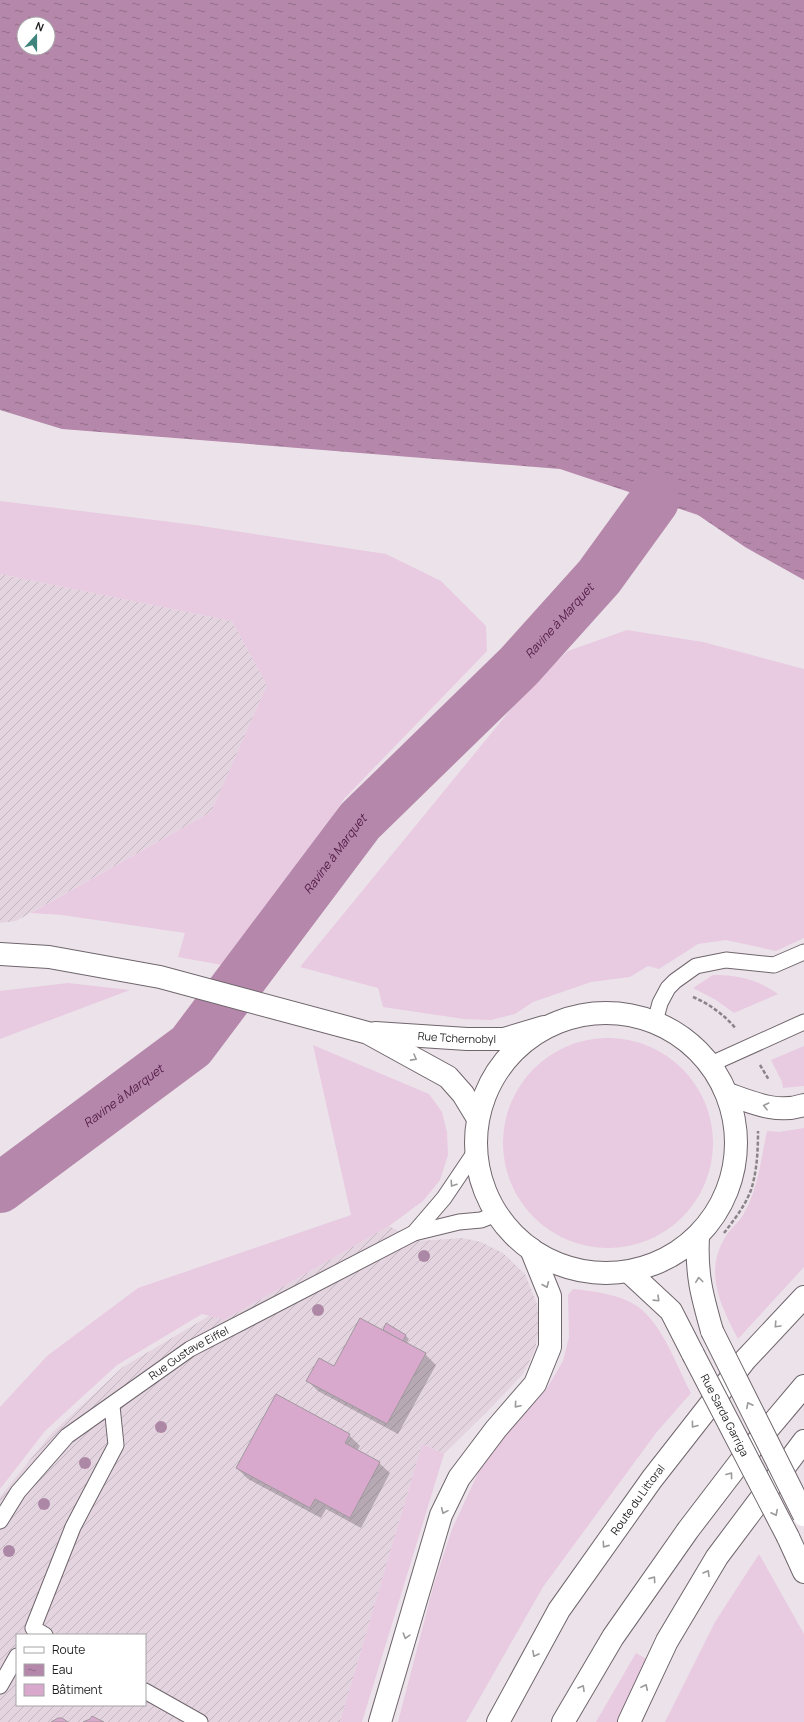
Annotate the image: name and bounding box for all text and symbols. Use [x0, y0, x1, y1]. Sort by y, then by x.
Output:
north arrow [16, 16, 56, 56]
text: N [33, 18, 46, 35]
water label: Ravine à Marquet [521, 578, 598, 662]
water label: Ravine à Marquet [299, 809, 371, 897]
street label: Rue Tchernobyl [417, 1028, 496, 1046]
one-way arrow [410, 1054, 417, 1061]
water label: Ravine à Marquet [80, 1060, 168, 1131]
one-way arrow [763, 1103, 769, 1111]
one-way arrow [450, 1180, 458, 1187]
one-way arrow [695, 1277, 704, 1283]
one-way arrow [541, 1281, 549, 1289]
one-way arrow [652, 1294, 660, 1301]
one-way arrow [775, 1320, 782, 1328]
street label: Rue Gustave Eiffel [145, 1322, 231, 1383]
street label: Rue Sarda Garriga [698, 1371, 753, 1459]
one-way arrow [514, 1400, 522, 1408]
one-way arrow [746, 1401, 754, 1409]
one-way arrow [692, 1420, 699, 1427]
street label: Route du Littoral [607, 1461, 668, 1538]
one-way arrow [725, 1472, 732, 1479]
one-way arrow [440, 1508, 448, 1515]
one-way arrow [770, 1509, 778, 1517]
one-way arrow [603, 1541, 610, 1548]
one-way arrow [703, 1570, 710, 1577]
one-way arrow [648, 1577, 655, 1584]
one-way arrow [402, 1632, 411, 1639]
legend [16, 1634, 146, 1706]
text: Route [52, 1641, 85, 1658]
one-way arrow [532, 1650, 540, 1657]
text: Eau [52, 1661, 73, 1678]
text: Bâtiment [52, 1681, 103, 1698]
one-way arrow [640, 1683, 648, 1691]
one-way arrow [578, 1685, 585, 1692]

